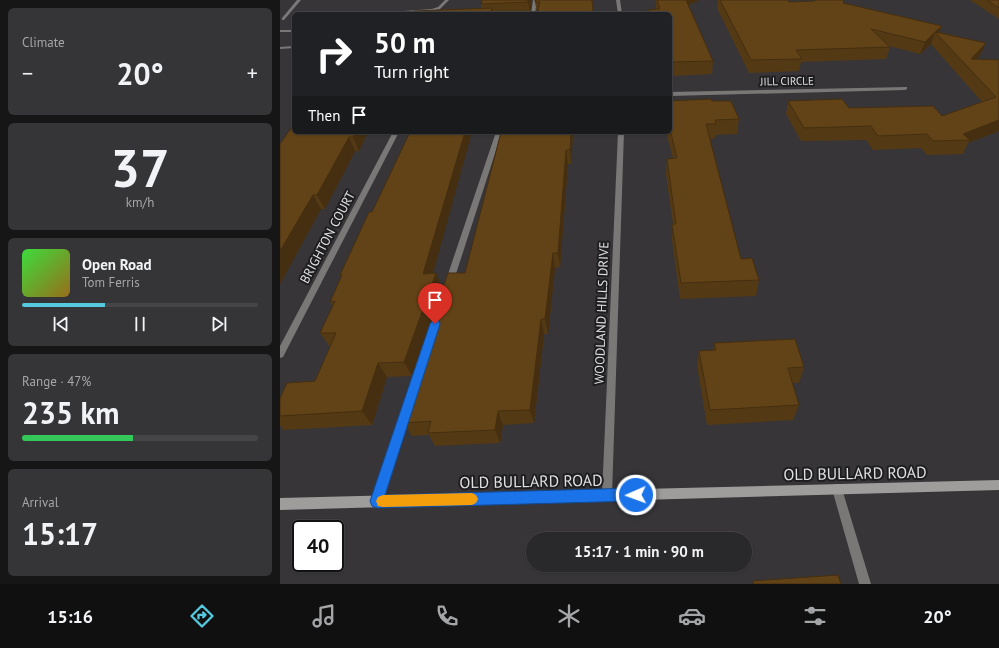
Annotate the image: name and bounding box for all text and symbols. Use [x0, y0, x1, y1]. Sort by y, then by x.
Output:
text: 50 m [374, 24, 435, 61]
icon: right [308, 28, 360, 80]
text: Climate [22, 34, 65, 51]
text: 20° [116, 54, 164, 93]
text: − [22, 59, 33, 87]
text: + [247, 59, 258, 87]
text: Turn right [374, 60, 449, 83]
street label: JILL CIRCLE [759, 74, 814, 88]
icon: arrive [348, 104, 370, 126]
text: Then [308, 106, 340, 125]
text: 37 [111, 134, 169, 201]
street label: BRIGHTON COURT [296, 188, 359, 286]
text: km/h [126, 194, 154, 211]
street label: WOODLAND HILLS DRIVE [591, 241, 612, 385]
text: Open Road [82, 255, 152, 274]
text: Tom Ferris [82, 274, 140, 291]
pin [418, 283, 452, 324]
icon: arrive [424, 289, 446, 311]
icon: previous [50, 313, 72, 335]
icon: pause [129, 313, 151, 335]
icon: next [208, 313, 230, 335]
text: Range · 47% [22, 373, 91, 390]
text: 235 km [22, 393, 120, 432]
street label: OLD BULLARD ROAD [783, 462, 927, 484]
street label: OLD BULLARD ROAD [459, 470, 603, 492]
position arrow [615, 474, 657, 516]
text: Arrival [22, 494, 58, 511]
text: 15:17 [22, 514, 98, 553]
speed limit sign: 40 [292, 520, 344, 572]
text: 15:17 · 1 min · 90 m [574, 542, 704, 561]
icon: directions [188, 602, 216, 630]
icon: music [310, 602, 338, 630]
icon: phone [433, 602, 461, 630]
icon: climate [555, 602, 583, 630]
icon: car [678, 602, 706, 630]
icon: filters [801, 602, 829, 630]
text: 15:16 [47, 605, 93, 628]
text: 20° [923, 605, 952, 628]

